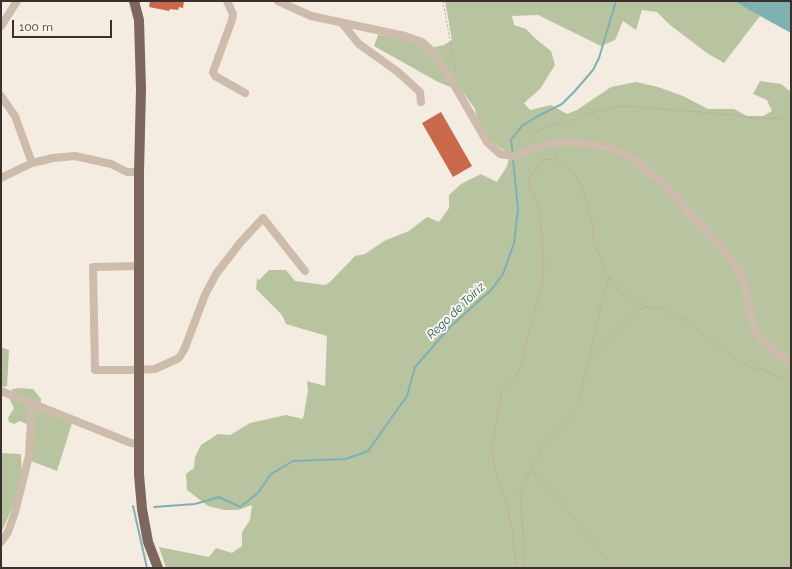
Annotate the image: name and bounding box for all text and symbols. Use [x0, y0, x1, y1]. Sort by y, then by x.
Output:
scale bar [14, 12, 114, 38]
text: 100 m [19, 20, 53, 34]
water label: Rego de Toiriz [424, 280, 488, 342]

